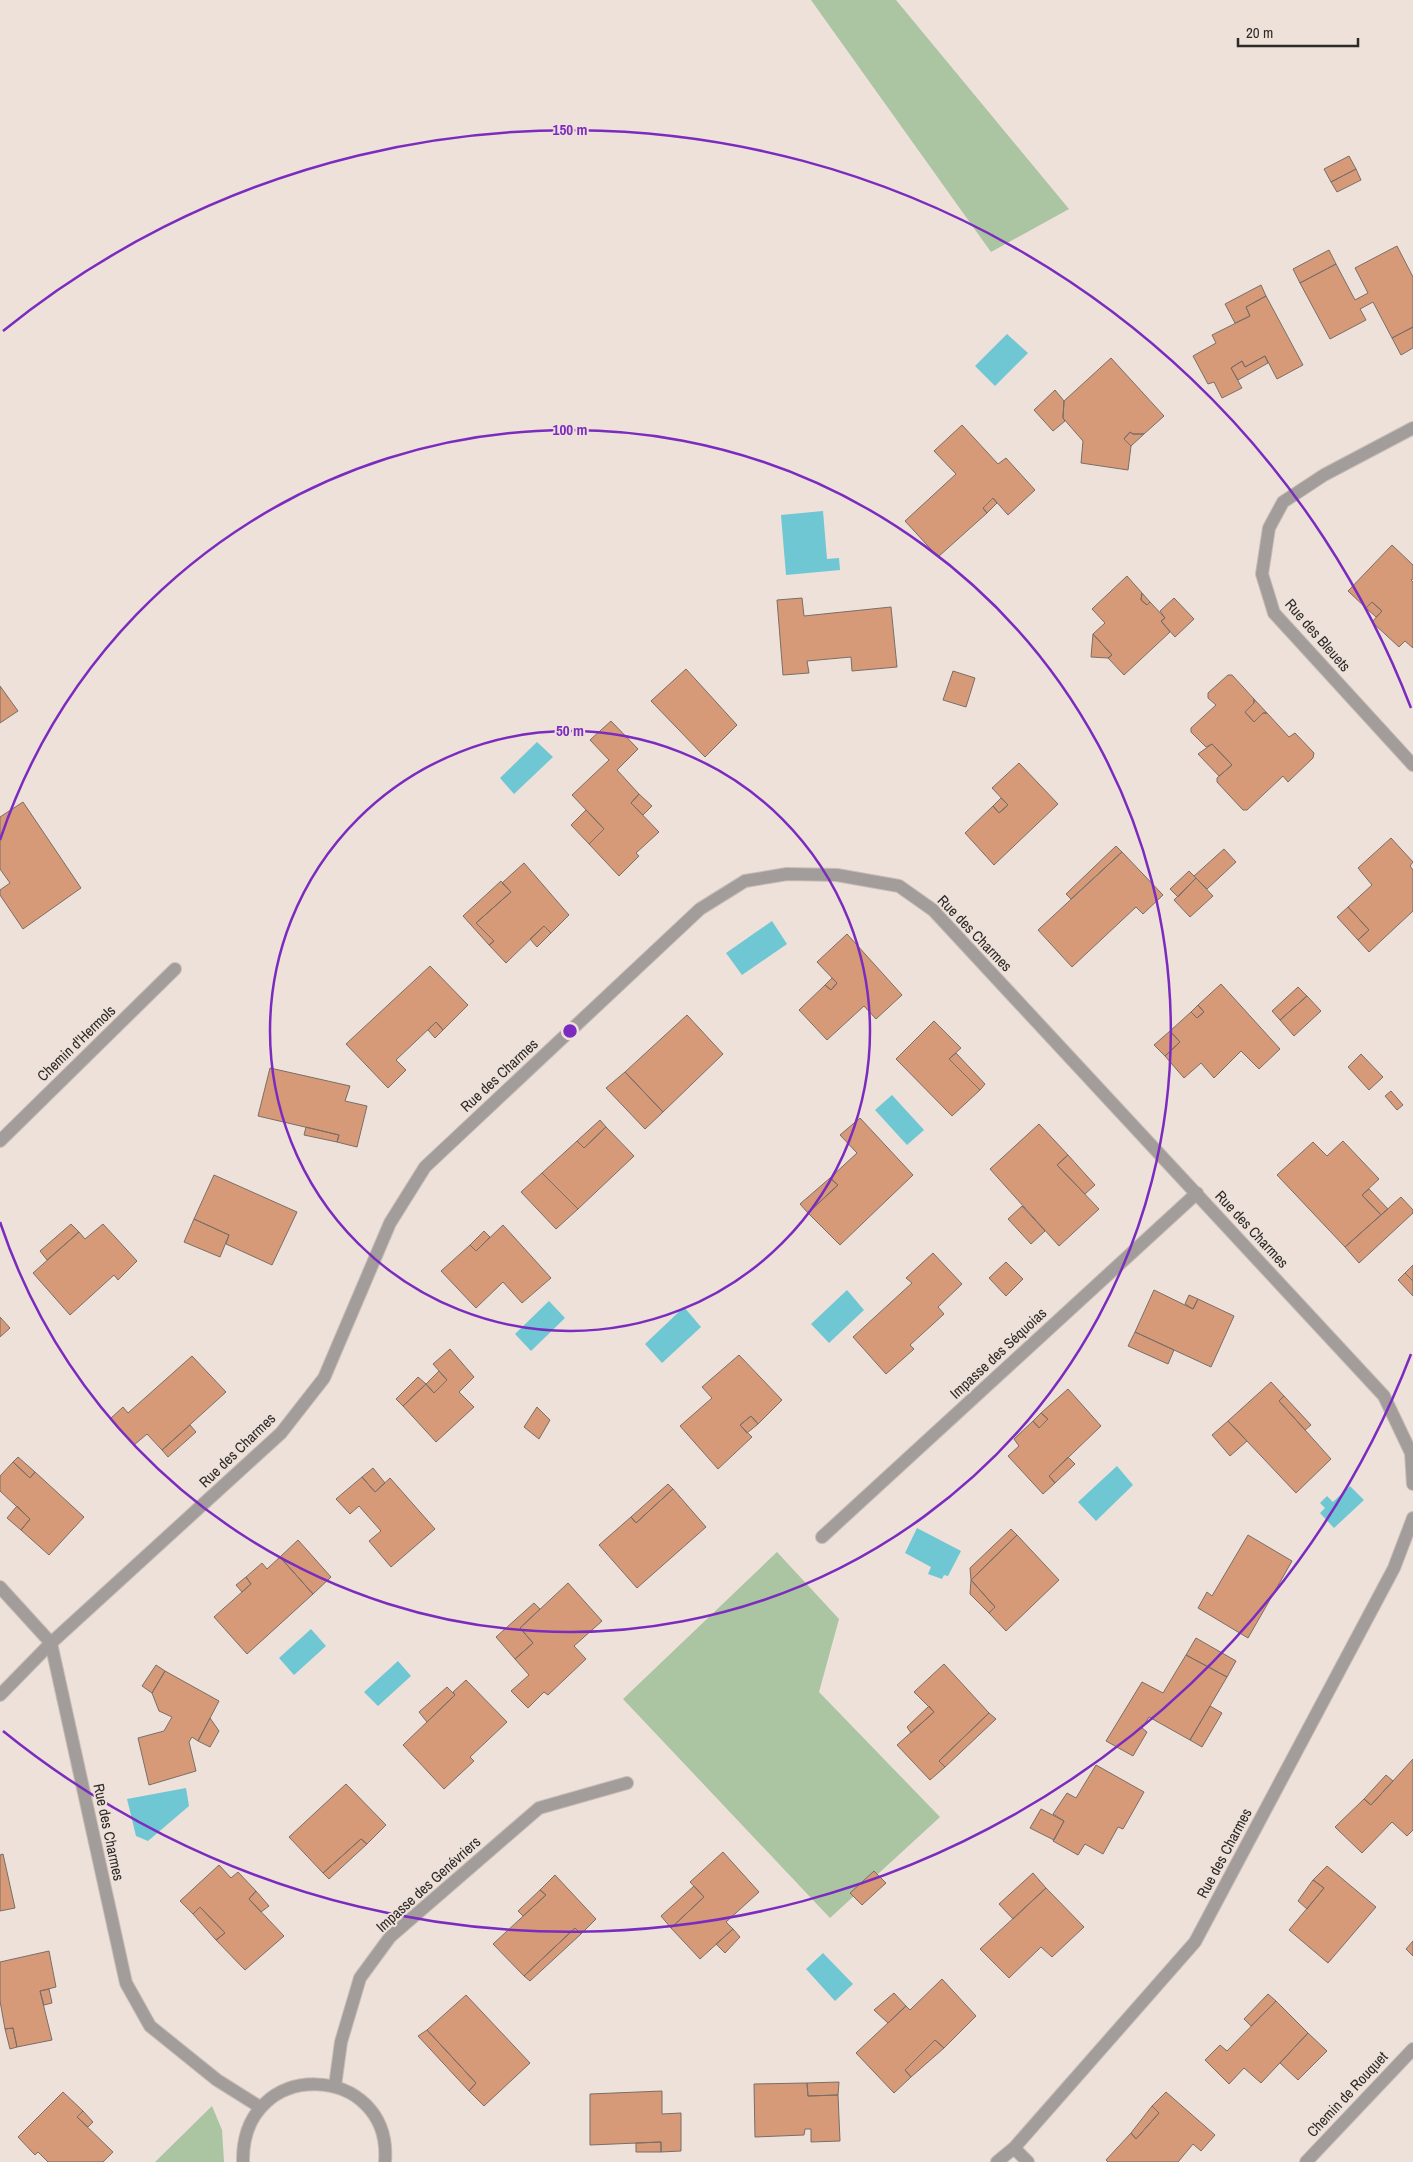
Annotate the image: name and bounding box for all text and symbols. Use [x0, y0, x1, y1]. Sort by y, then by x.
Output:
scale bar [1238, 15, 1358, 47]
text: 20 m [1246, 22, 1273, 43]
text: 150 m [553, 119, 587, 140]
text: 100 m [553, 419, 587, 440]
street label: Rue des Bleuets [1280, 594, 1356, 676]
text: 50 m [556, 720, 584, 741]
street label: Rue des Charmes [933, 890, 1017, 976]
street label: Chemin d'Hermols [32, 1000, 120, 1086]
centre of rings [561, 1022, 579, 1040]
street label: Rue des Charmes [456, 1034, 542, 1116]
street label: Rue des Charmes [1211, 1186, 1293, 1272]
street label: Impasse des Séquoias [945, 1303, 1051, 1403]
street label: Rue des Charmes [194, 1408, 280, 1492]
street label: Rue des Charmes [88, 1781, 130, 1883]
street label: Rue des Charmes [1191, 1804, 1257, 1902]
street label: Impasse des Genévriers [371, 1831, 485, 1937]
street label: Chemin de Rouquet [1302, 2046, 1393, 2141]

